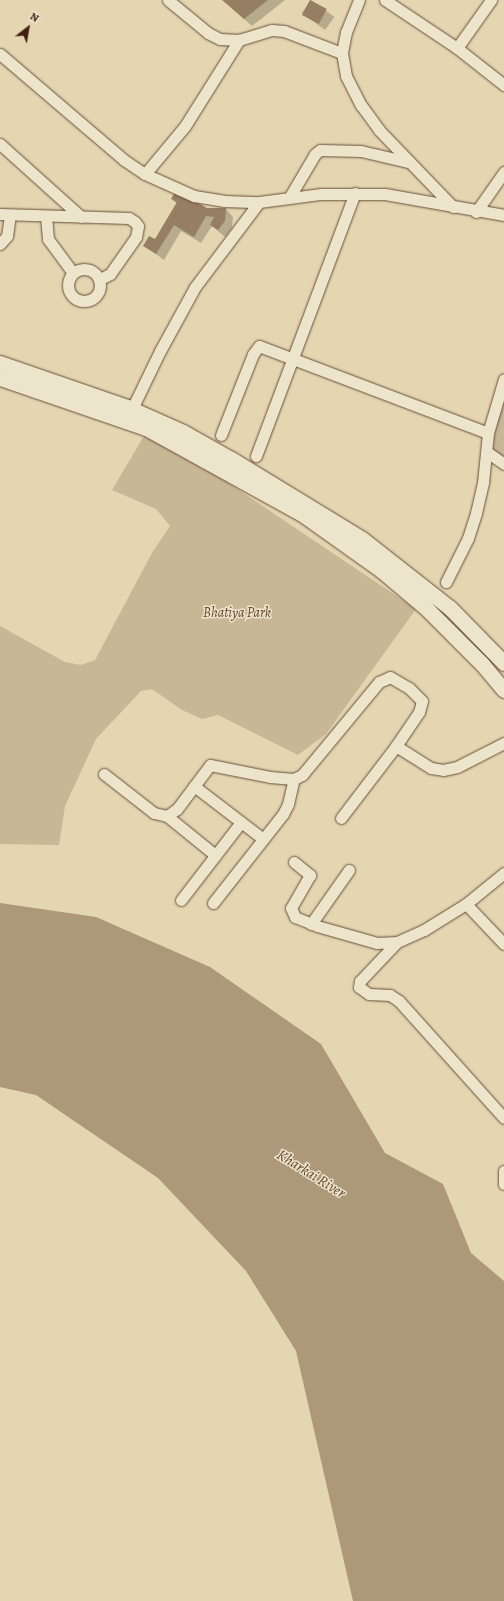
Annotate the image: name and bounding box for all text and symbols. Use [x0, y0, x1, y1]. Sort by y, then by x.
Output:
north arrow [8, 8, 48, 48]
text: N [27, 9, 42, 26]
park label: Bhatiya Park [203, 605, 271, 621]
water label: Kharkai River [273, 1146, 349, 1202]

